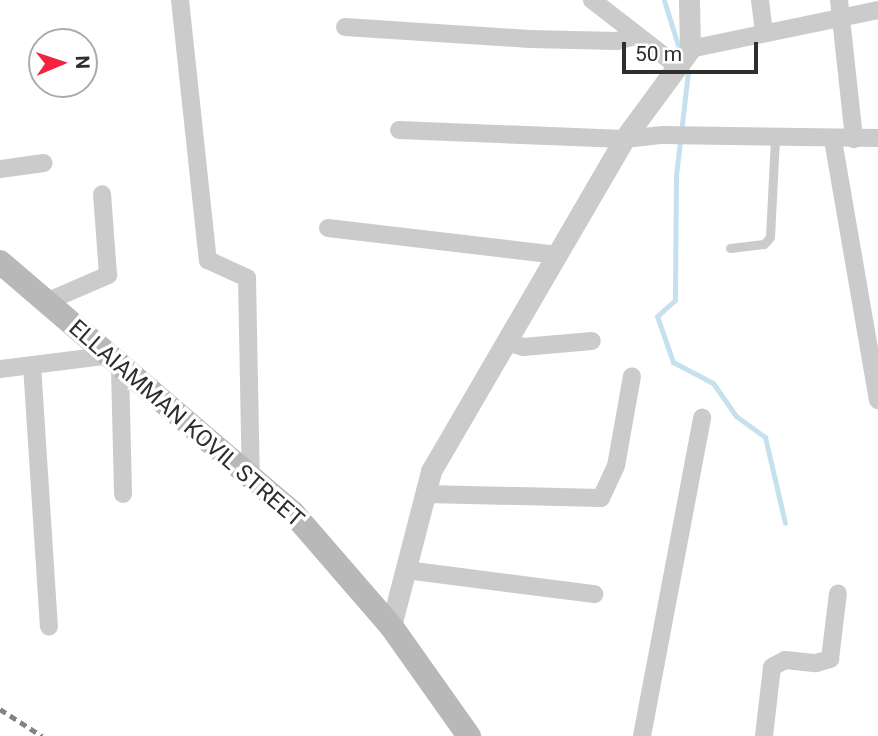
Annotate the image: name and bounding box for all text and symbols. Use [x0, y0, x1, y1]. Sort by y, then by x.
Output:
north arrow [28, 28, 98, 98]
scale bar [626, 28, 762, 72]
text: 50 m [635, 42, 682, 66]
text: N [71, 55, 94, 69]
street label: ELLAIAMMAN KOVIL STREET [63, 314, 309, 534]

